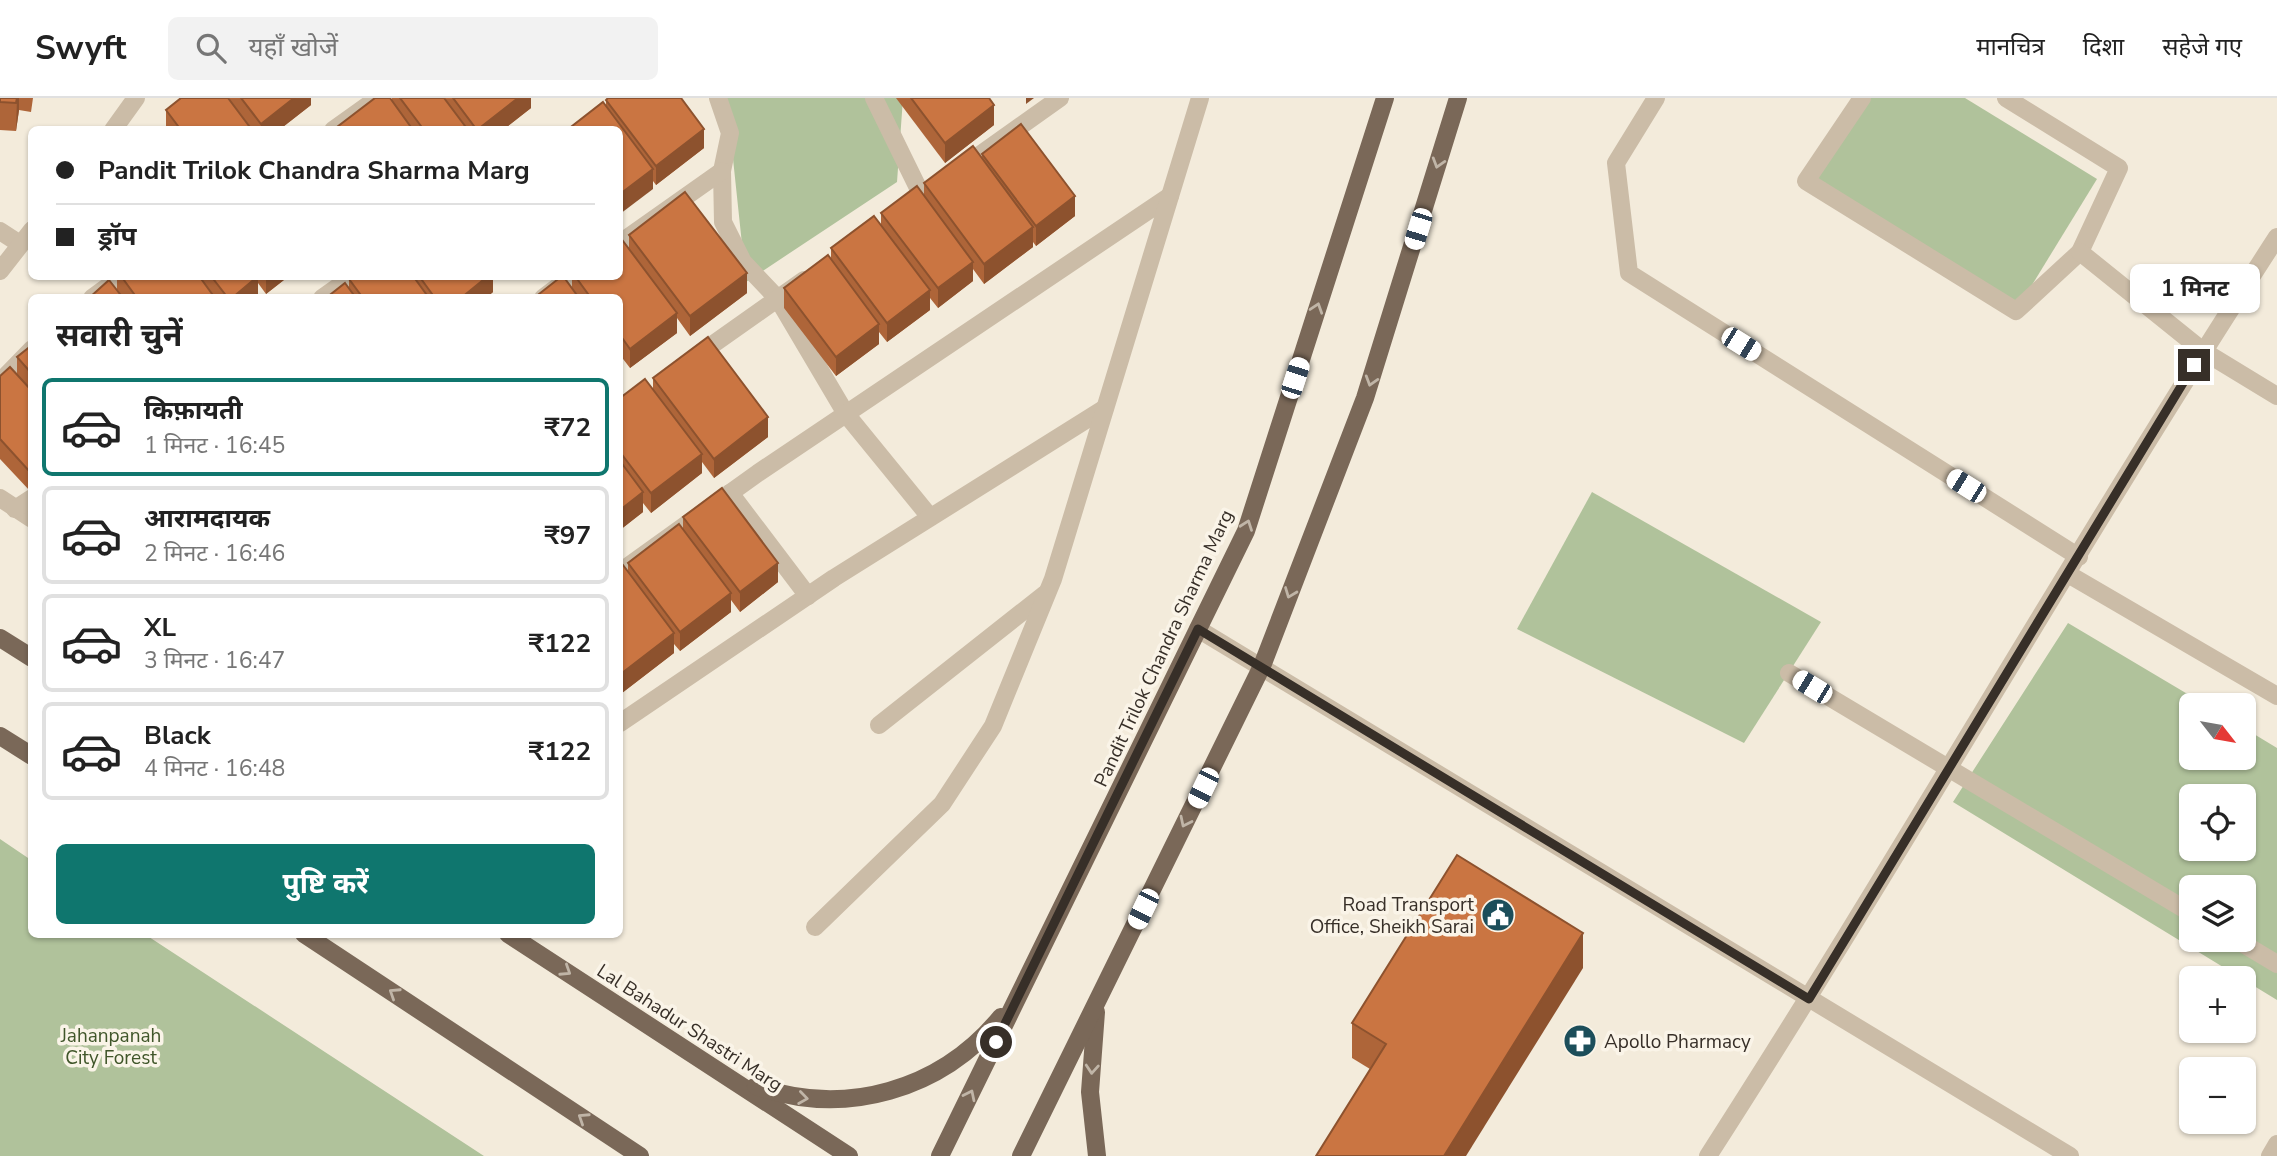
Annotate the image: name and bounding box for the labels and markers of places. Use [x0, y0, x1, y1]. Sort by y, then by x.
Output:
place label: Road Transport Office, Sheikh Sarai [1310, 892, 1474, 940]
public building icon: Road Transport Office, Sheikh Sarai [1479, 896, 1517, 934]
pharmacy icon: Apollo Pharmacy [1561, 1022, 1599, 1060]
place label: Apollo Pharmacy [1604, 1029, 1751, 1055]

